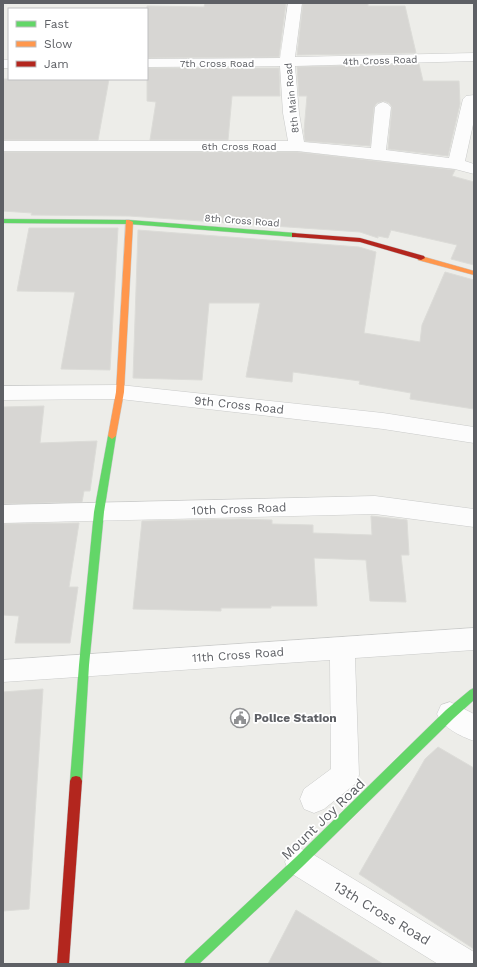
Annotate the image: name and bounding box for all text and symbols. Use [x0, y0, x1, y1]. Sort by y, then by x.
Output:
legend [8, 8, 148, 80]
text: Fast [44, 17, 69, 31]
text: Slow [44, 37, 72, 51]
street label: 4th Cross Road [342, 54, 418, 67]
text: Jam [44, 57, 69, 71]
street label: 7th Cross Road [180, 58, 254, 69]
street label: 8th Main Road [282, 62, 301, 134]
street label: 6th Cross Road [201, 141, 277, 152]
street label: 8th Cross Road [204, 212, 280, 229]
street label: 9th Cross Road [193, 393, 285, 417]
street label: 10th Cross Road [191, 500, 287, 518]
street label: 11th Cross Road [192, 645, 284, 665]
public building icon: Police Station [229, 707, 251, 729]
place label: Police Station [254, 711, 337, 725]
street label: Mount Joy Road [278, 775, 368, 863]
street label: 13th Cross Road [331, 878, 433, 948]

